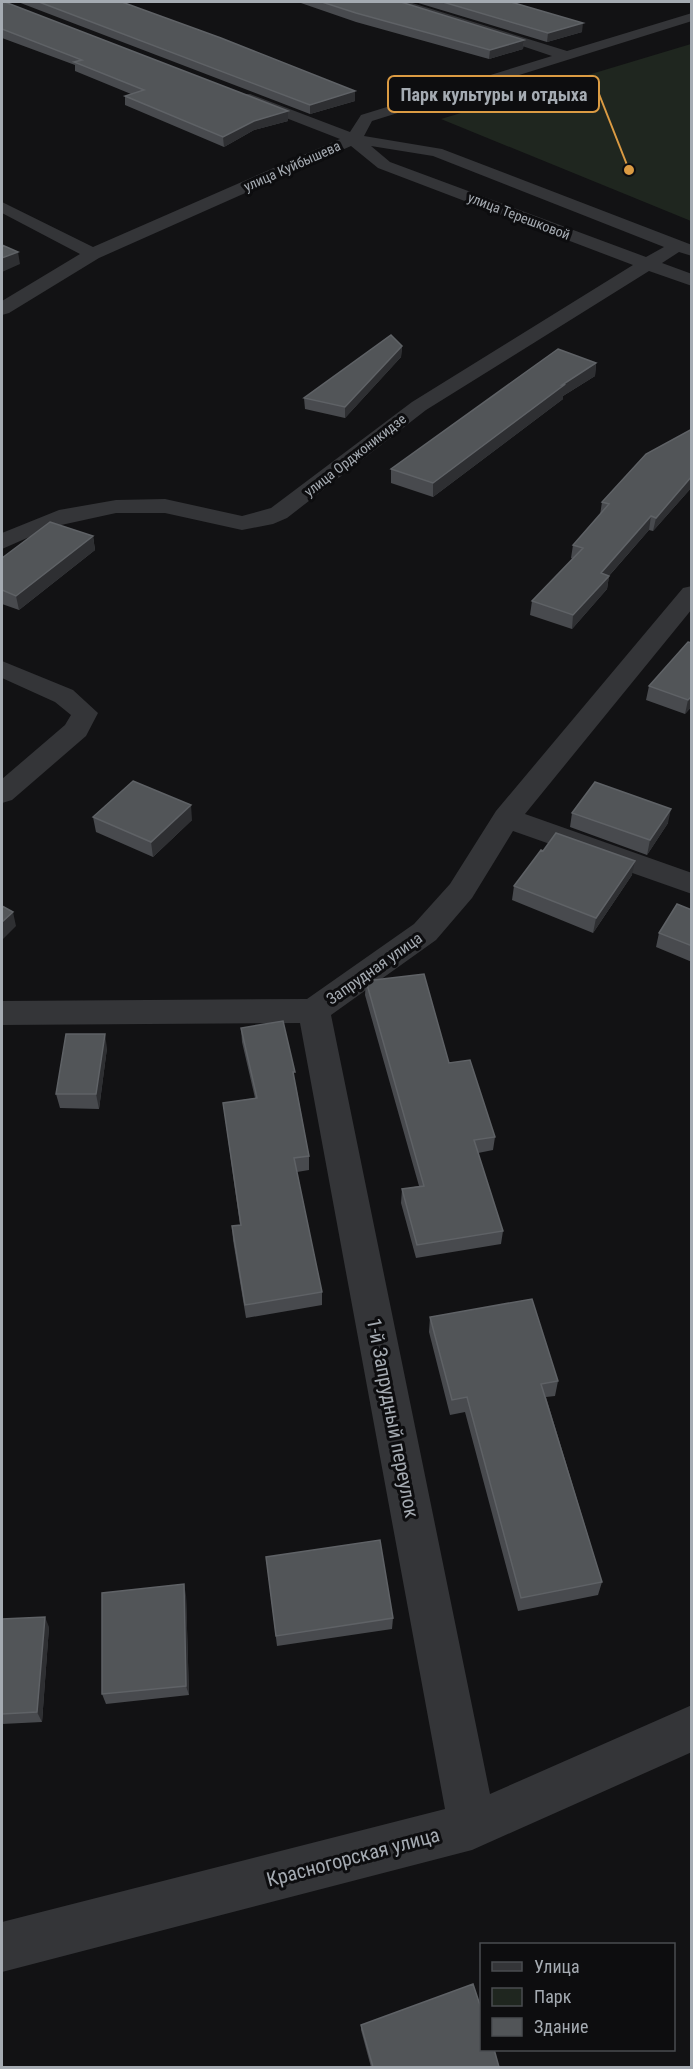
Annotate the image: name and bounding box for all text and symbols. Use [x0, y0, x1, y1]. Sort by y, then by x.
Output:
callout: Парк культуры и отдыха [388, 76, 599, 112]
text: Парк культуры и отдыха [401, 84, 587, 105]
street label: улица Куйбышева [241, 138, 343, 194]
street label: улица Терешковой [466, 189, 572, 243]
street label: улица Орджоникидзе [301, 410, 409, 500]
street label: Запрудная улица [323, 928, 426, 1008]
street label: 1-й Запрудный переулок [362, 1316, 424, 1520]
street label: Красногорская улица [264, 1822, 442, 1892]
legend [480, 1943, 675, 2051]
text: Улица [534, 1956, 580, 1977]
text: Парк [534, 1986, 572, 2007]
text: Здание [534, 2016, 588, 2037]

